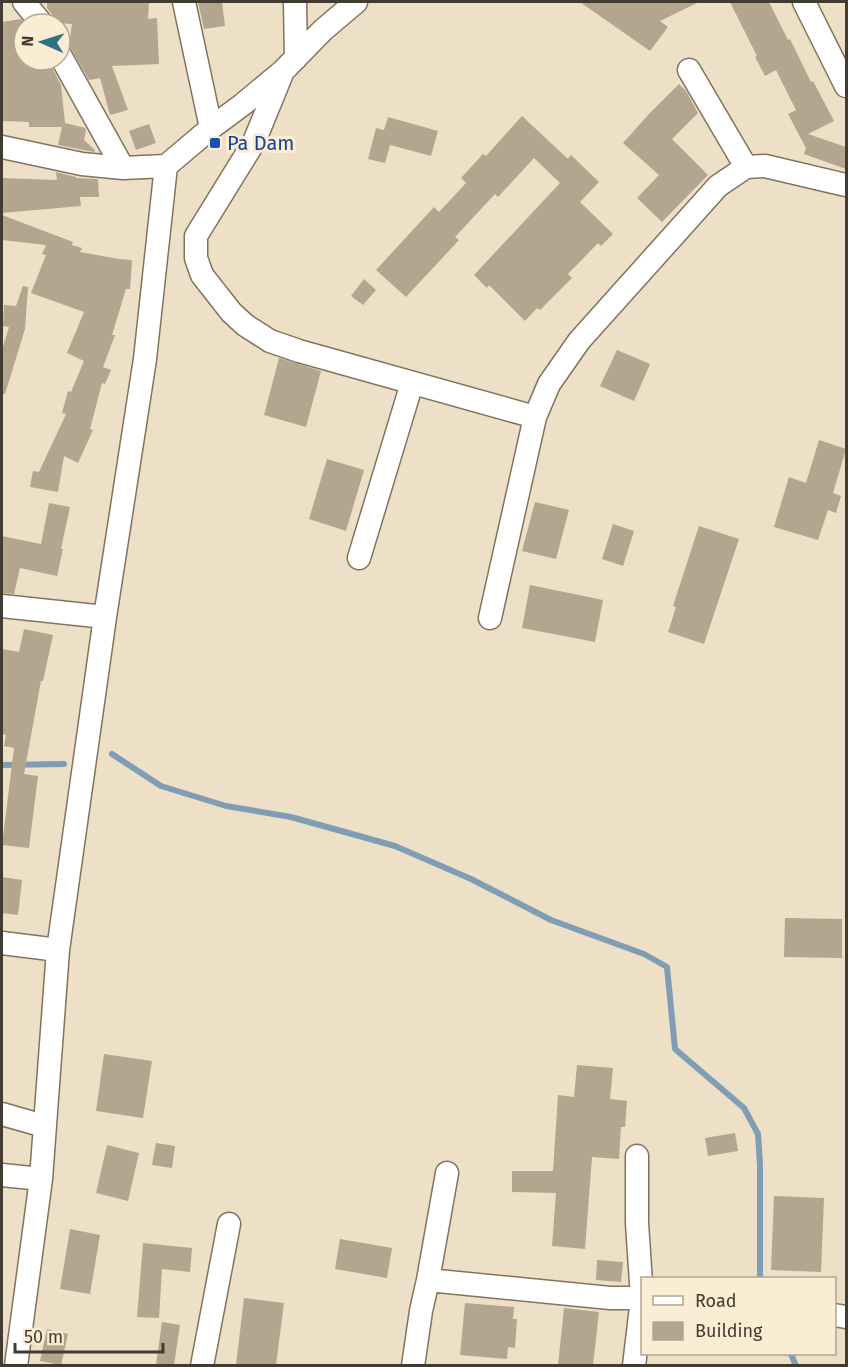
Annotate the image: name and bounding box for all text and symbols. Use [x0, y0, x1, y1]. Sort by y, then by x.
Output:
north arrow [12, 12, 72, 72]
text: N [18, 35, 37, 47]
place label: Pa Dam [227, 131, 294, 155]
marker: Pa Dam [208, 136, 222, 150]
legend [641, 1277, 836, 1355]
text: Road [695, 1290, 737, 1312]
scale bar [15, 1316, 164, 1354]
text: Building [695, 1320, 763, 1342]
text: 50 m [24, 1326, 63, 1348]

